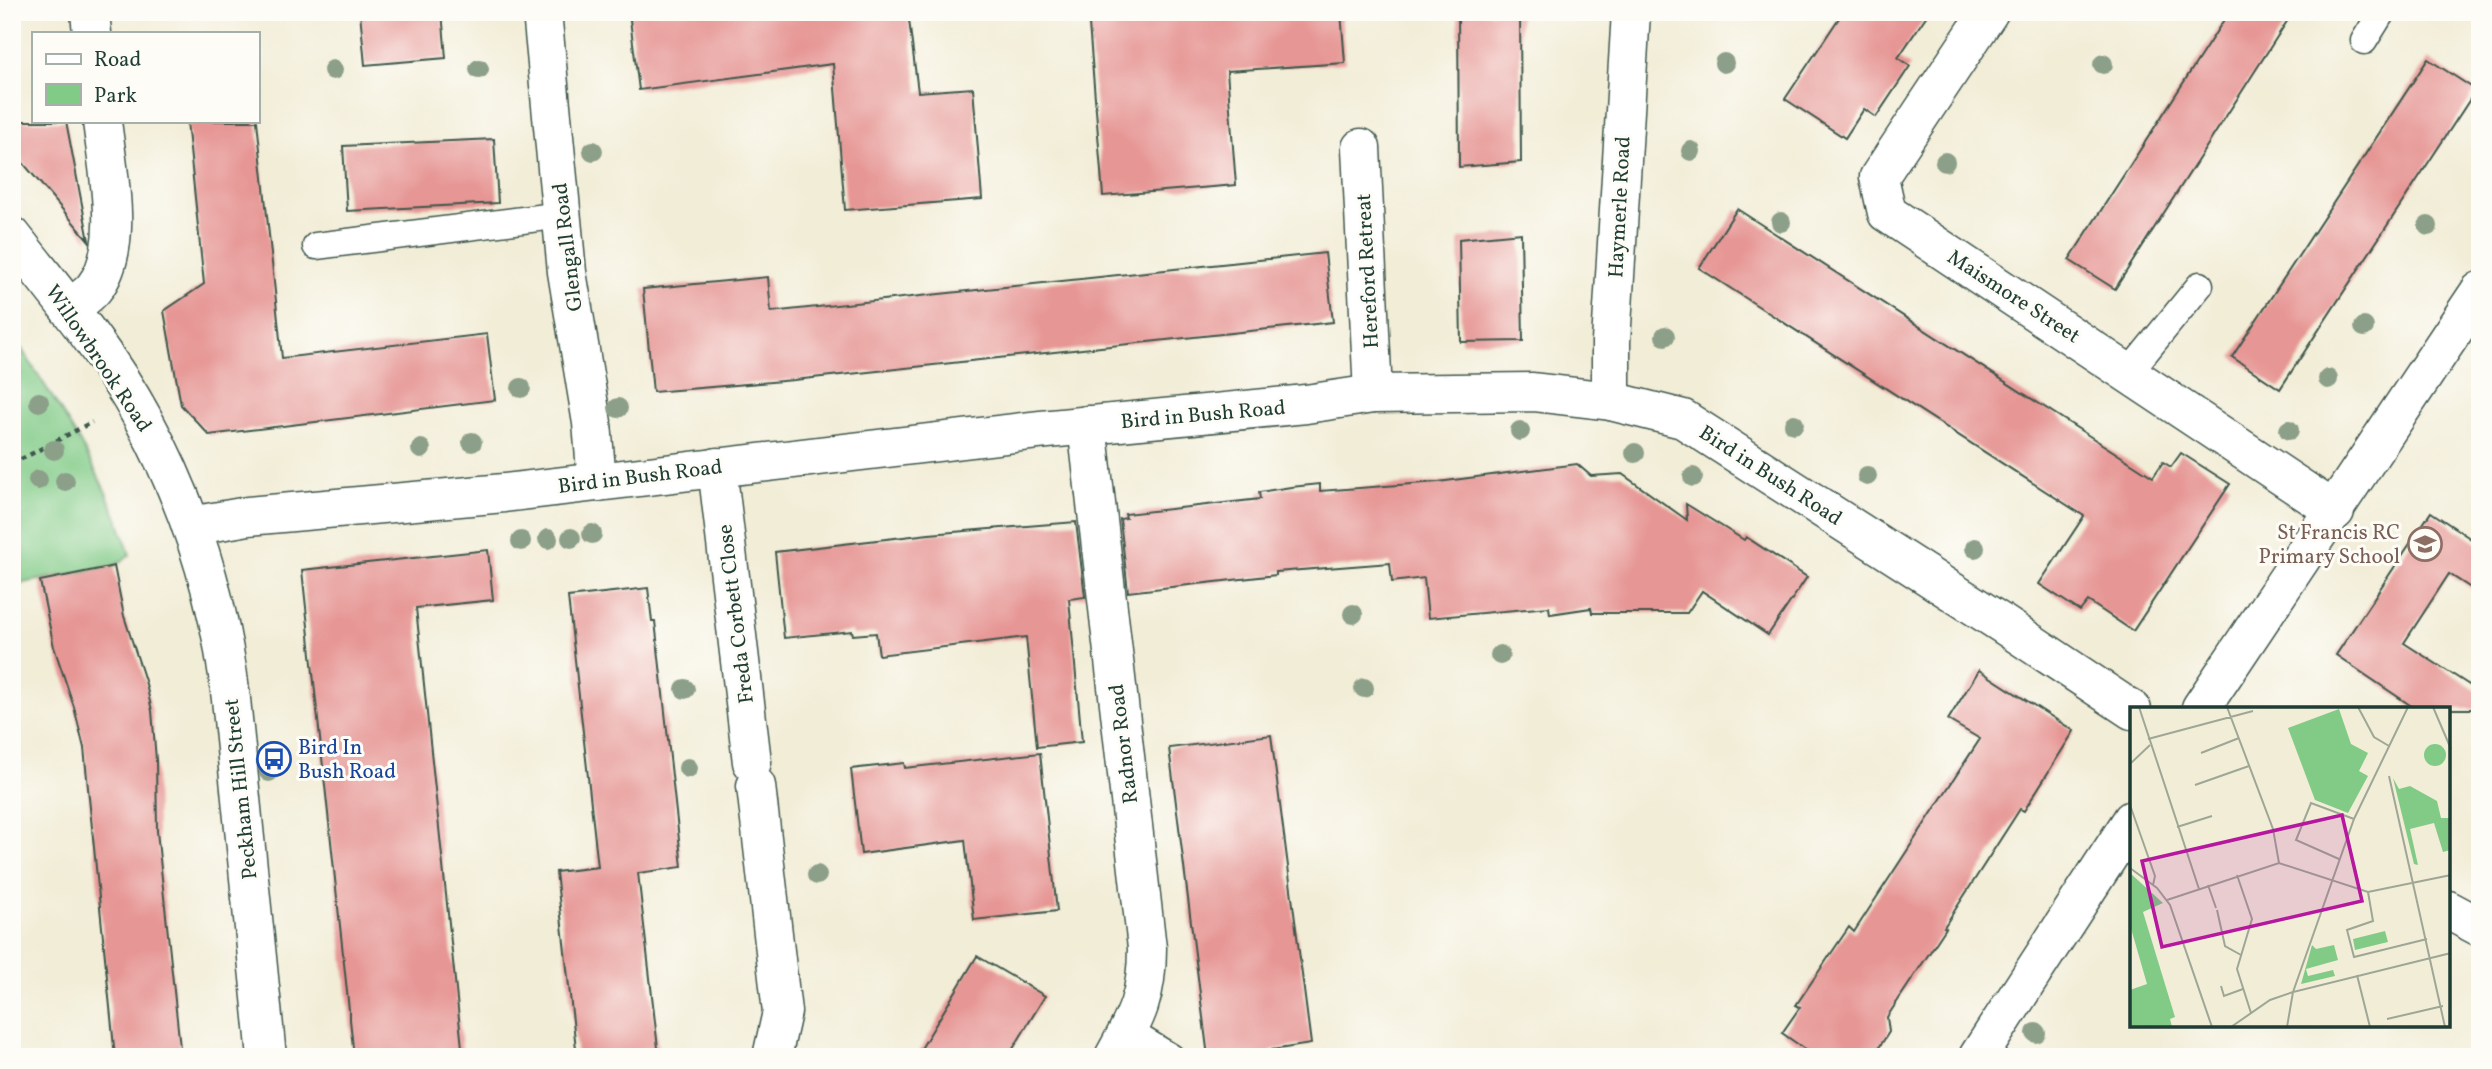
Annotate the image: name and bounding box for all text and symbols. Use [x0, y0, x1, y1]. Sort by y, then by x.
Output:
legend [32, 32, 259, 122]
text: Road [94, 46, 141, 75]
text: Park [94, 82, 137, 111]
street label: Haymerle Road [1602, 135, 1639, 279]
street label: Glengall Road [546, 181, 591, 313]
street label: Hereford Retreat [1350, 193, 1387, 349]
street label: Maismore Street [1941, 243, 2085, 351]
street label: Willowbrook Road [38, 279, 158, 438]
street label: Bird in Bush Road [1120, 394, 1287, 437]
street label: Bird in Bush Road [1693, 419, 1847, 533]
street label: Bird in Bush Road [556, 453, 724, 502]
place label: St Francis RC Primary School [2259, 519, 2400, 572]
street label: Freda Corbett Close [711, 522, 762, 705]
school or university icon: St Francis RC Primary School [2406, 525, 2444, 563]
street label: Radnor Road [1103, 682, 1146, 806]
street label: Peckham Hill Street [218, 697, 265, 881]
inset map [2130, 707, 2450, 1027]
place label: Bird In Bush Road [298, 734, 396, 787]
bus stop icon: Bird In Bush Road [255, 740, 293, 778]

